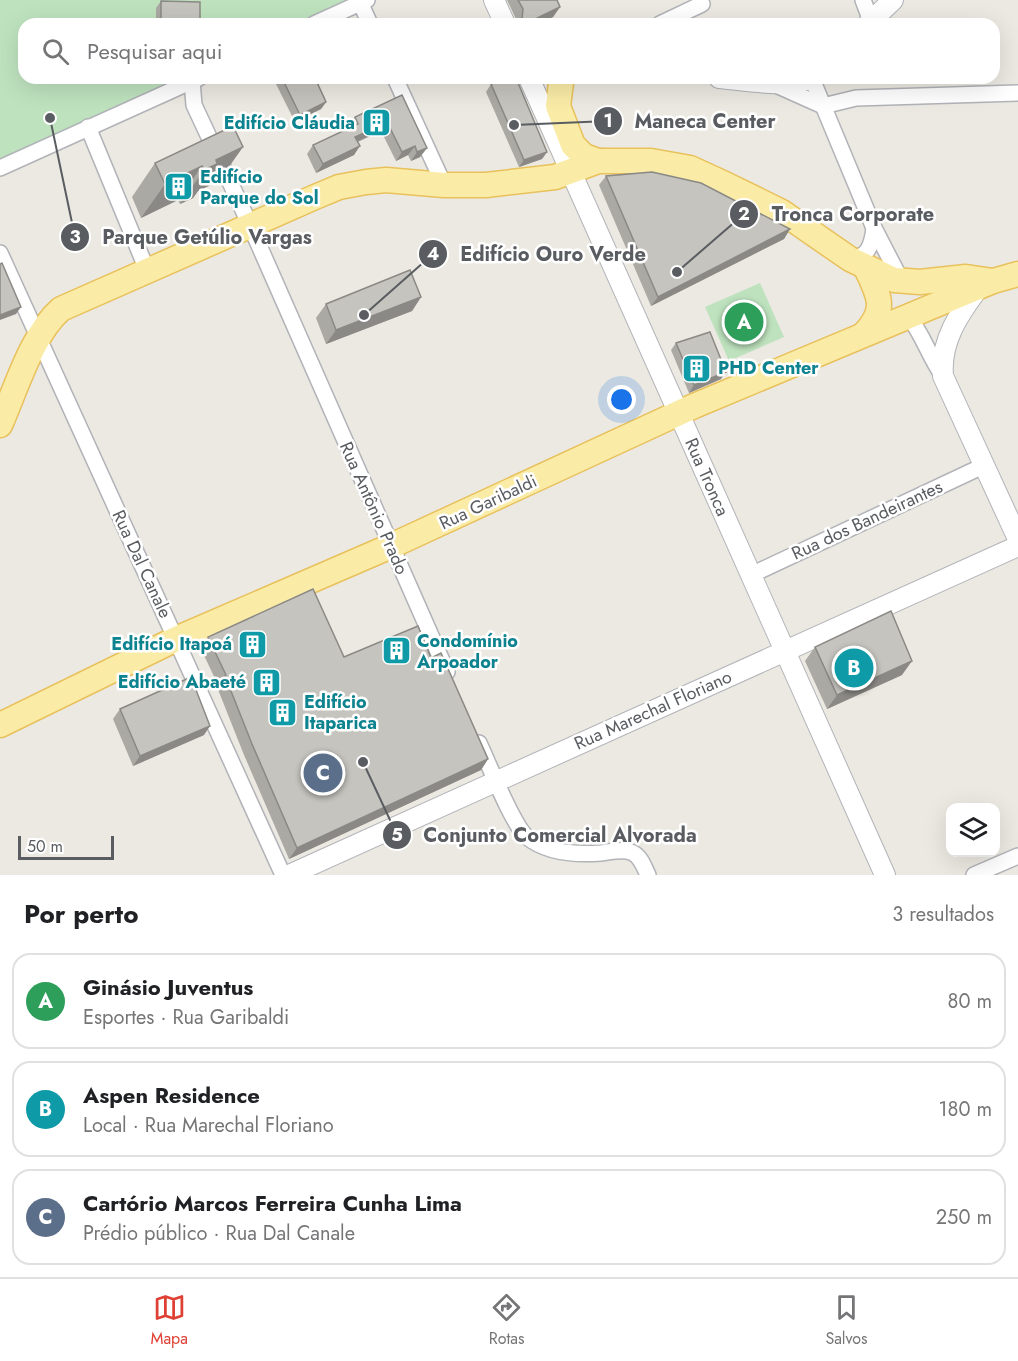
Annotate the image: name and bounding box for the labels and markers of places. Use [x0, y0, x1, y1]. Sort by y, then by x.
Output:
callout: Maneca Center [593, 102, 788, 140]
building icon: Edifício Cláudia [360, 107, 392, 139]
place label: Edifício Cláudia [224, 110, 355, 136]
place label: Edifício Parque do Sol [200, 164, 319, 211]
building icon: Edifício Parque do Sol [163, 171, 195, 203]
callout: Tronca Corporate [729, 195, 946, 233]
callout: Parque Getúlio Vargas [60, 218, 324, 256]
callout: Edifício Ouro Verde [418, 235, 658, 273]
pin: A [724, 300, 764, 344]
building icon: PHD Center [681, 352, 713, 384]
place label: PHD Center [718, 355, 819, 381]
building icon: Edifício Itapoá [237, 628, 269, 660]
place label: Condomínio Arpoador [416, 628, 518, 675]
place label: Edifício Itapoá [111, 631, 232, 657]
building icon: Condomínio Arpoador [380, 635, 412, 667]
pin: B [834, 646, 874, 690]
building icon: Edifício Abaeté [251, 666, 283, 698]
place label: Edifício Abaeté [118, 669, 246, 695]
place label: Edifício Itaparica [304, 689, 377, 736]
building icon: Edifício Itaparica [267, 696, 299, 728]
pin: C [304, 750, 342, 796]
callout: Conjunto Comercial Alvorada [382, 816, 709, 854]

